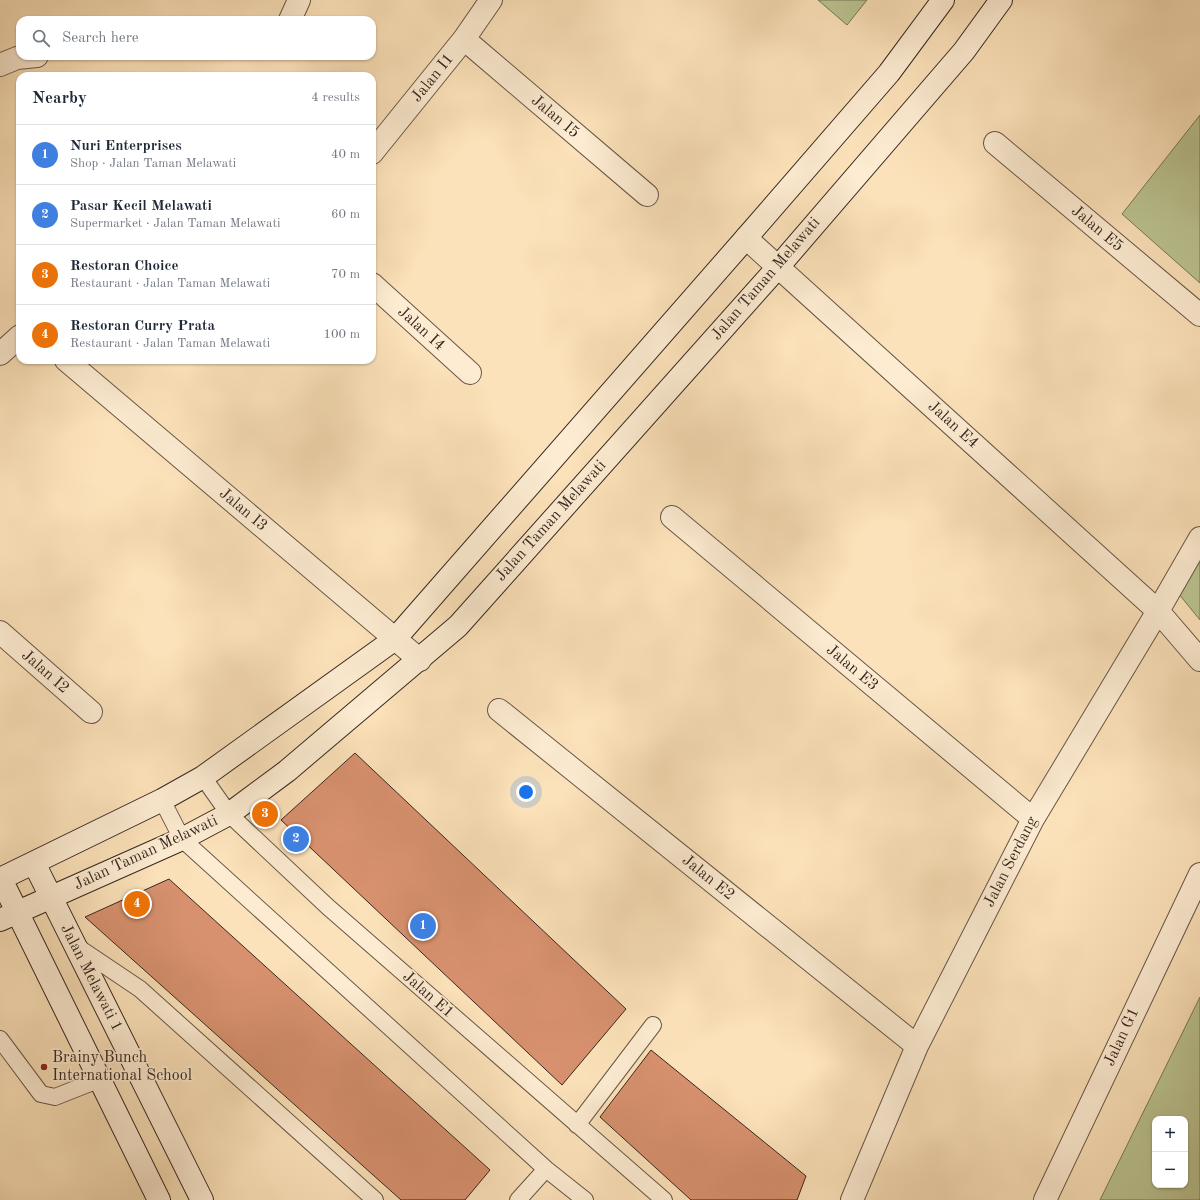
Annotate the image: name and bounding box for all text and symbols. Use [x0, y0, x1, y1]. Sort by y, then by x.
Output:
search box [16, 16, 376, 60]
icon: search [30, 27, 52, 49]
text: Search here [62, 31, 139, 46]
street label: Jalan I1 [409, 51, 457, 105]
text: Nearby [32, 90, 87, 107]
text: 4 results [311, 91, 360, 104]
street label: Jalan I5 [528, 92, 582, 142]
text: Nuri Enterprises [70, 139, 182, 154]
text: 1 [41, 148, 49, 161]
text: 40 m [331, 148, 360, 161]
text: Shop · Jalan Taman Melawati [70, 157, 236, 170]
text: Pasar Kecil Melawati [70, 199, 212, 214]
street label: Jalan E5 [1068, 203, 1126, 255]
text: 2 [41, 208, 49, 221]
text: 60 m [331, 208, 360, 221]
street label: Jalan Taman Melawati [709, 215, 823, 343]
text: Supermarket · Jalan Taman Melawati [70, 217, 280, 230]
text: Restoran Choice [70, 259, 179, 274]
text: 3 [41, 268, 49, 281]
text: 70 m [331, 268, 360, 281]
text: Restaurant · Jalan Taman Melawati [70, 277, 270, 290]
street label: Jalan I4 [394, 304, 448, 354]
text: Restoran Curry Prata [70, 319, 215, 334]
text: 4 [41, 328, 49, 341]
text: 100 m [323, 328, 360, 341]
text: Restaurant · Jalan Taman Melawati [70, 337, 270, 350]
street label: Jalan E4 [925, 398, 981, 452]
street label: Jalan Taman Melawati [493, 458, 609, 584]
street label: Jalan I3 [216, 485, 270, 535]
street label: Jalan E3 [823, 642, 881, 694]
street label: Jalan I2 [18, 647, 72, 697]
your location [516, 782, 536, 802]
pin: 3 [252, 799, 278, 829]
street label: Jalan Taman Melawati [72, 813, 220, 893]
street label: Jalan Serdang [981, 814, 1041, 910]
pin: 2 [283, 824, 309, 854]
street label: Jalan E2 [679, 852, 737, 904]
pin: 4 [124, 889, 150, 919]
pin: 1 [410, 911, 436, 941]
street label: Jalan Melawati 1 [57, 922, 125, 1034]
street label: Jalan E1 [399, 969, 457, 1021]
street label: Jalan G1 [1101, 1005, 1143, 1069]
place label: Brainy Bunch International School [52, 1050, 192, 1084]
marker: Brainy Bunch International School [39, 1062, 49, 1072]
map controls [1152, 1116, 1188, 1188]
button: + [1152, 1116, 1188, 1152]
button: − [1152, 1152, 1188, 1188]

